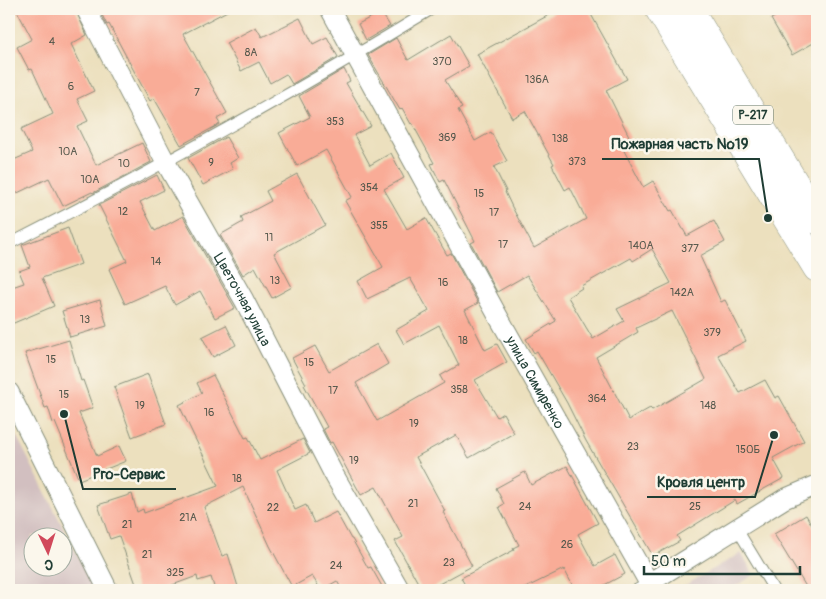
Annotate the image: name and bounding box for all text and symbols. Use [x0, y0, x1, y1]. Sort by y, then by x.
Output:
house number: 4 [49, 35, 56, 48]
house number: 8А [245, 46, 257, 59]
house number: 370 [432, 55, 452, 68]
house number: 136А [525, 73, 549, 86]
house number: 6 [68, 80, 74, 93]
house number: 7 [194, 86, 200, 99]
road number: Р-217 [733, 106, 773, 124]
house number: 353 [326, 115, 344, 128]
callout: Пожарная часть №19 [602, 129, 759, 159]
house number: 369 [438, 131, 456, 144]
house number: 138 [552, 132, 568, 145]
text: Пожарная часть №19 [612, 135, 749, 154]
house number: 10А [59, 145, 77, 158]
house number: 373 [568, 155, 586, 168]
house number: 9 [208, 156, 214, 169]
house number: 10 [118, 157, 130, 170]
house number: 10А [81, 173, 99, 186]
house number: 354 [360, 181, 379, 194]
house number: 15 [474, 187, 484, 200]
house number: 12 [118, 205, 128, 218]
house number: 17 [489, 206, 499, 219]
house number: 355 [370, 219, 388, 232]
house number: 11 [265, 231, 273, 244]
house number: 17 [498, 238, 508, 251]
house number: 140А [628, 239, 654, 252]
house number: 377 [681, 242, 699, 255]
street label: Цветочная улица [210, 250, 274, 349]
house number: 14 [151, 255, 162, 268]
house number: 13 [270, 274, 280, 287]
house number: 16 [438, 276, 448, 289]
house number: 142А [670, 286, 694, 299]
house number: 13 [80, 313, 90, 326]
house number: 379 [703, 326, 721, 339]
street label: улица Симиренко [502, 332, 568, 432]
house number: 18 [458, 334, 468, 347]
house number: 15 [46, 353, 56, 366]
house number: 15 [304, 356, 314, 369]
house number: 358 [450, 383, 468, 396]
house number: 17 [328, 384, 338, 397]
house number: 15 [59, 388, 69, 401]
house number: 364 [588, 392, 607, 405]
house number: 19 [135, 399, 145, 412]
house number: 148 [700, 399, 717, 412]
house number: 16 [204, 406, 214, 419]
house number: 19 [409, 417, 419, 430]
house number: 23 [627, 440, 639, 453]
house number: 150Б [736, 443, 760, 456]
house number: 19 [349, 454, 359, 467]
callout: Pro-Сервис [83, 459, 176, 489]
text: Pro-Сервис [93, 465, 166, 484]
callout: Кровля центр [647, 467, 755, 497]
house number: 18 [232, 472, 242, 485]
text: Кровля центр [657, 473, 745, 492]
house number: 21 [408, 497, 418, 510]
house number: 24 [519, 500, 532, 513]
house number: 25 [689, 500, 701, 513]
house number: 22 [267, 501, 279, 514]
house number: 21А [179, 511, 197, 524]
house number: 21 [122, 518, 132, 531]
north arrow [22, 526, 72, 576]
house number: 26 [561, 538, 573, 551]
scale bar [644, 544, 800, 576]
house number: 21 [142, 548, 152, 561]
text: 50 m [651, 552, 686, 571]
text: С [44, 556, 54, 573]
house number: 23 [443, 556, 455, 569]
house number: 24 [330, 559, 343, 572]
house number: 325 [166, 566, 184, 579]

